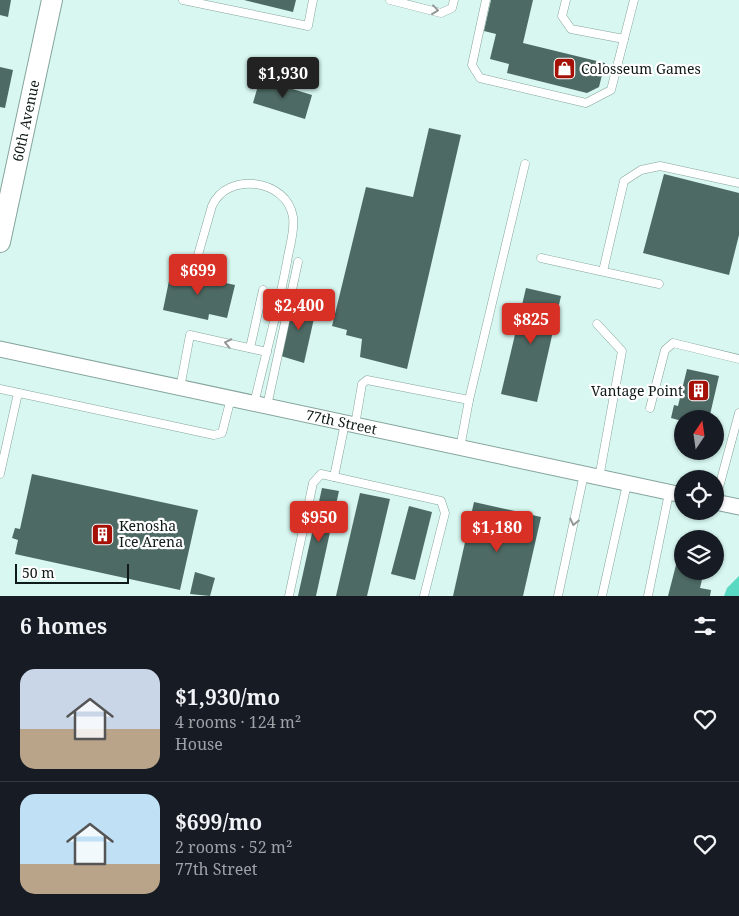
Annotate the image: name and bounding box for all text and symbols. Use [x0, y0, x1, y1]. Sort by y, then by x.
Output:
one-way arrow [432, 4, 440, 15]
pin: $1,930 [242, 56, 324, 99]
shop icon: Colosseum Games [553, 57, 577, 81]
place label: Colosseum Games [581, 59, 701, 78]
text: $1,930 [258, 62, 308, 84]
street label: 60th Avenue [8, 78, 44, 163]
pin: $699 [168, 254, 228, 296]
text: $699 [180, 259, 216, 281]
pin: $2,400 [258, 288, 340, 331]
text: $2,400 [274, 294, 324, 316]
pin: $825 [501, 302, 561, 345]
text: $825 [513, 308, 549, 330]
one-way arrow [224, 338, 233, 349]
building icon: Vantage Point [687, 379, 711, 403]
place label: Vantage Point [591, 381, 683, 400]
street label: 77th Street [304, 405, 379, 438]
north arrow [674, 410, 724, 460]
map controls [674, 410, 724, 580]
button: locate [674, 470, 724, 520]
pin: $950 [289, 500, 349, 543]
text: $950 [301, 506, 337, 528]
pin: $1,180 [456, 510, 538, 553]
place label: Kenosha Ice Arena [119, 516, 183, 551]
text: $1,180 [472, 516, 522, 538]
one-way arrow [569, 518, 580, 526]
building icon: Kenosha Ice Arena [91, 522, 115, 546]
button: layers [674, 530, 724, 580]
scale bar [15, 561, 129, 584]
text: 50 m [22, 563, 55, 582]
text: 6 homes [20, 612, 107, 640]
icon: filters [691, 612, 719, 640]
text: $1,930/mo [175, 683, 280, 711]
icon: home [60, 689, 120, 749]
icon: heart [691, 705, 719, 733]
text: 4 rooms · 124 m² [175, 711, 301, 733]
text: House [175, 733, 223, 755]
text: $699/mo [175, 808, 262, 836]
icon: home [60, 814, 120, 874]
icon: heart [691, 830, 719, 858]
text: 2 rooms · 52 m² [175, 836, 292, 858]
text: 77th Street [175, 858, 257, 880]

